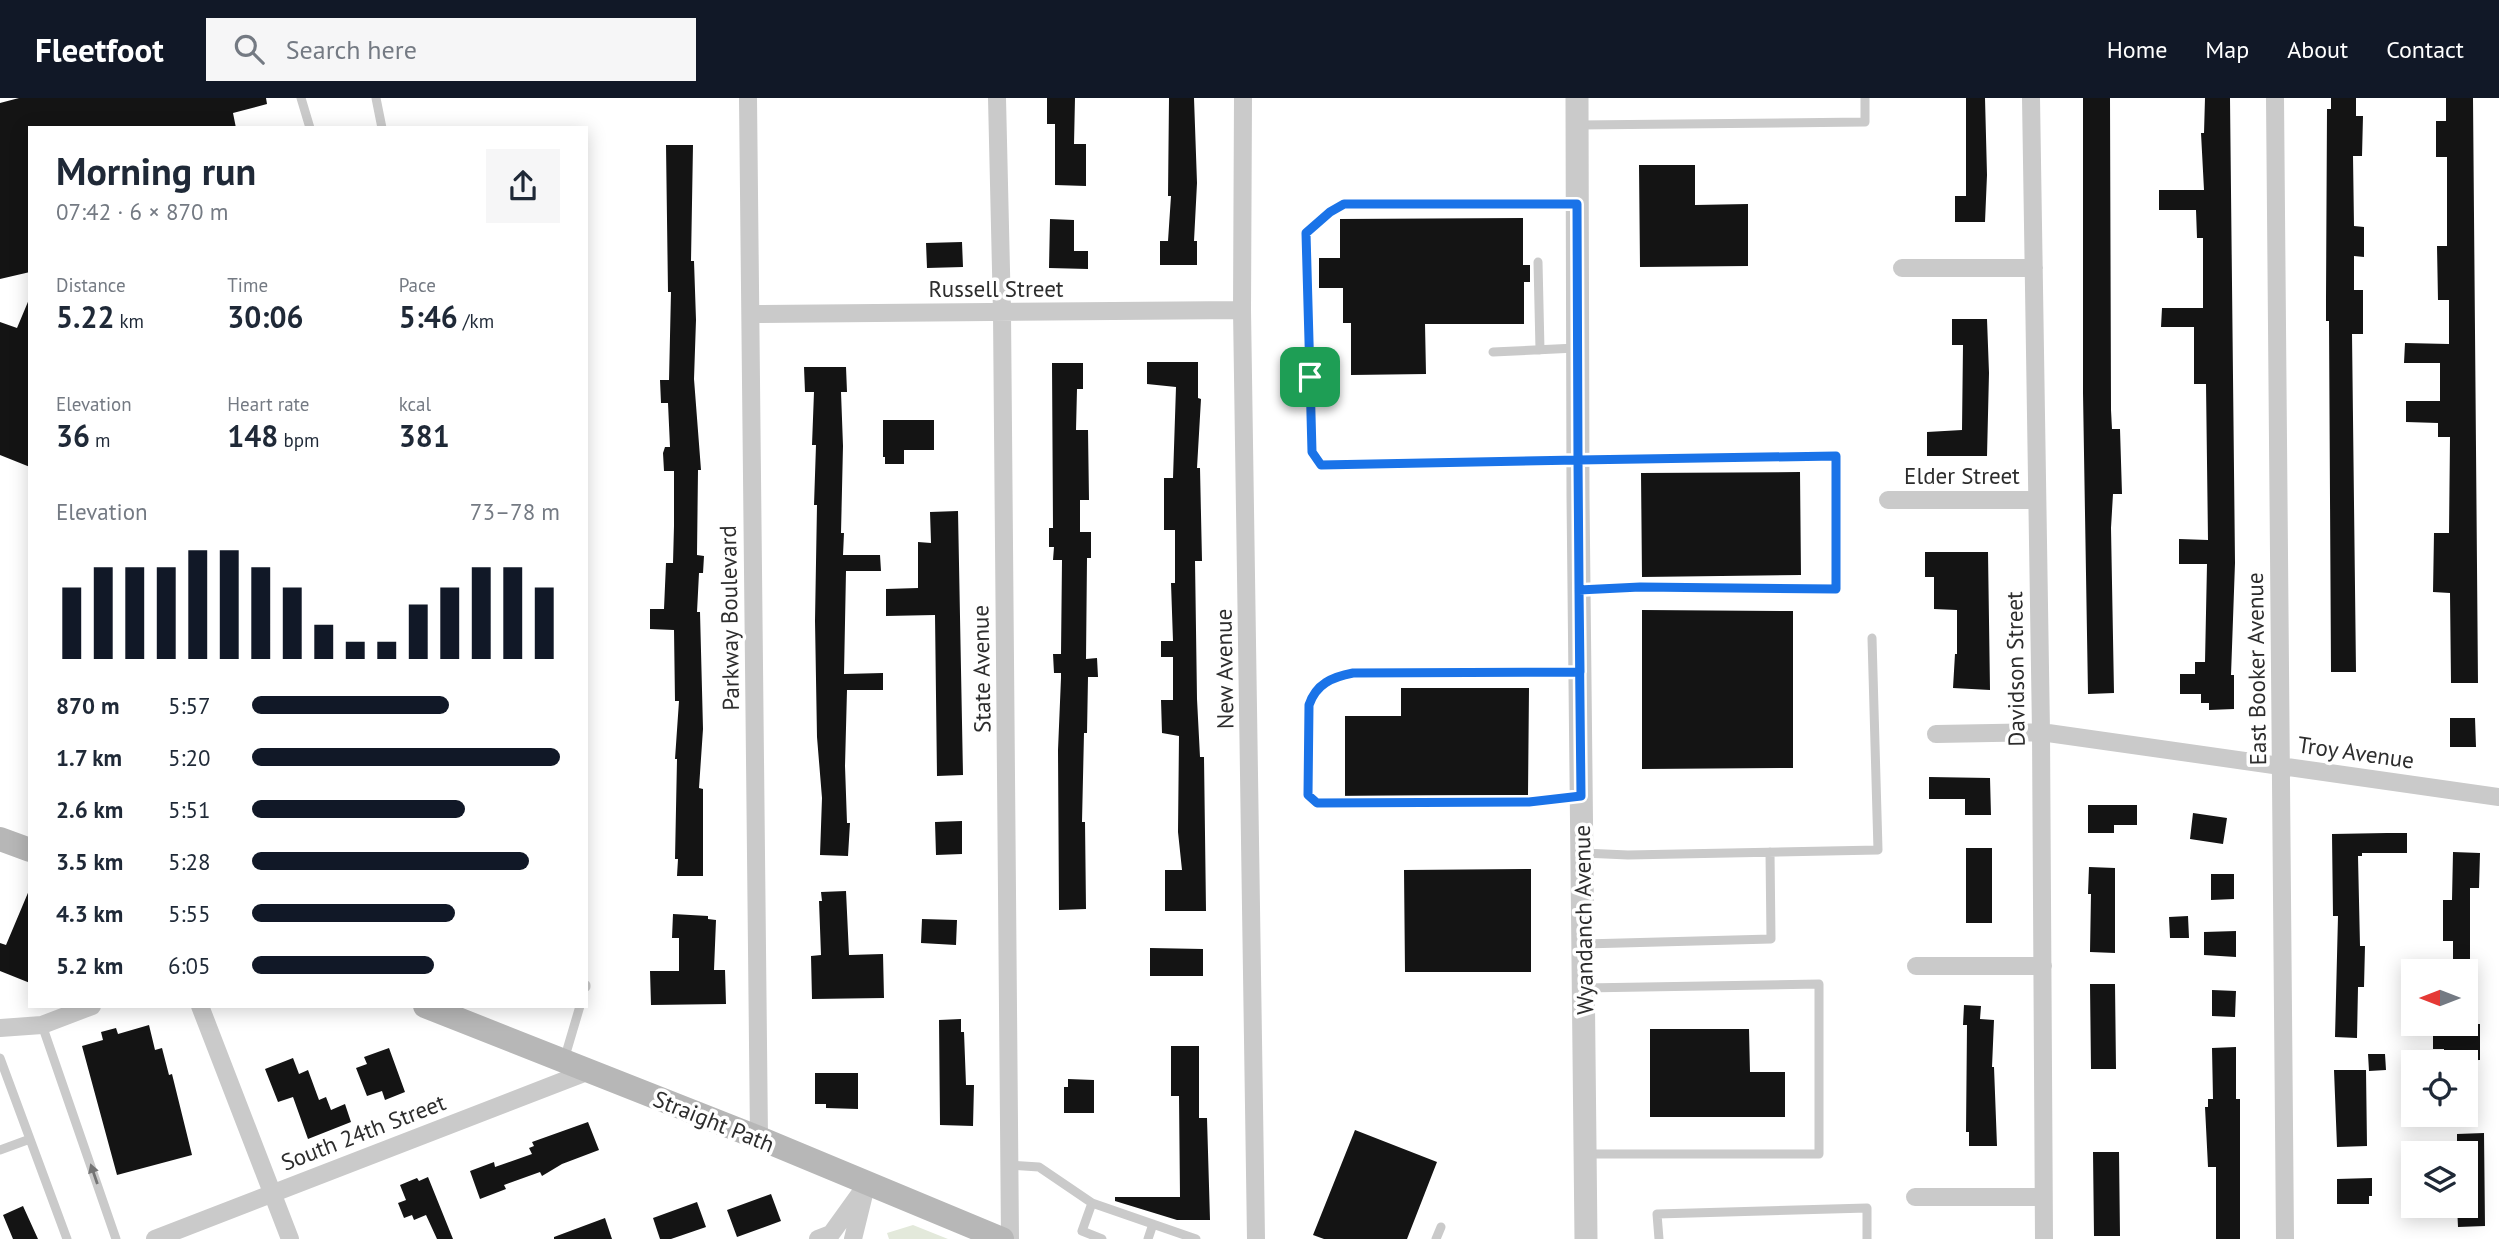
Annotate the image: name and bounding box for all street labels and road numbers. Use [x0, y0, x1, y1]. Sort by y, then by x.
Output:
street label: Russell Street [928, 274, 1064, 303]
street label: Elder Street [1904, 461, 2020, 490]
street label: Parkway Boulevard [713, 525, 745, 711]
street label: East Booker Avenue [2240, 572, 2272, 766]
street label: Davidson Street [1999, 591, 2031, 747]
street label: State Avenue [965, 605, 997, 733]
street label: New Avenue [1208, 609, 1240, 729]
street label: Troy Avenue [2296, 729, 2416, 775]
street label: Wyandanch Avenue [1567, 825, 1599, 1015]
street label: Straight Path [649, 1084, 779, 1158]
street label: South 24th Street [277, 1087, 450, 1177]

